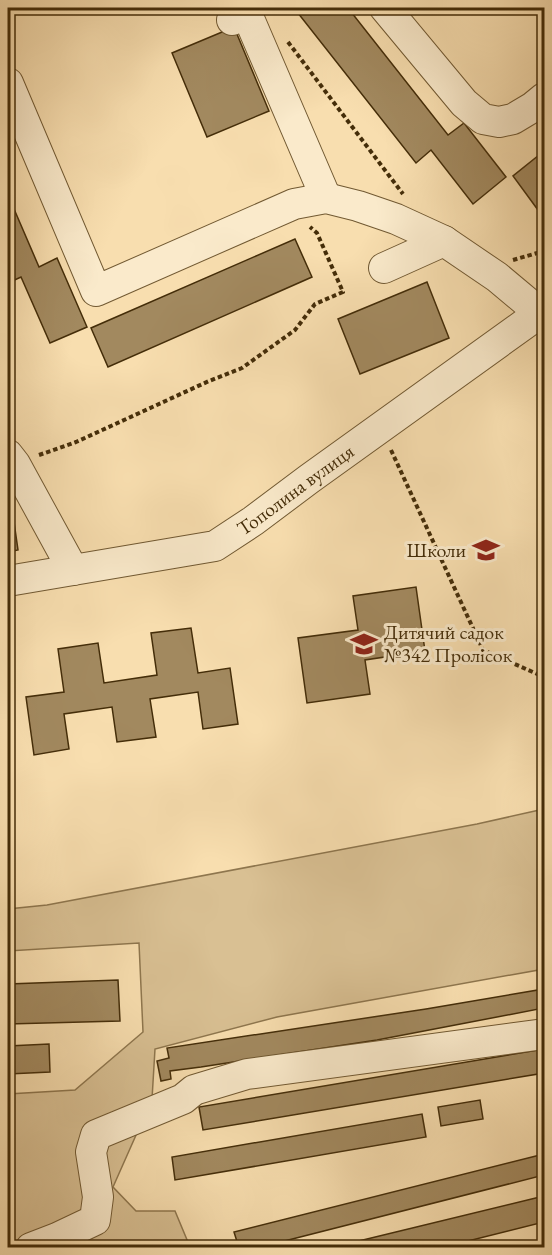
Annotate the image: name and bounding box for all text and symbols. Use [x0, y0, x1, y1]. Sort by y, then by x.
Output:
street label: Тополина вулиця [232, 438, 359, 541]
school or university icon: Школи [471, 535, 501, 565]
place label: Школи [407, 537, 466, 563]
place label: Дитячий садок №342 Пролісок [384, 619, 513, 668]
school or university icon: Дитячий садок №342 Пролісок [349, 629, 379, 659]

